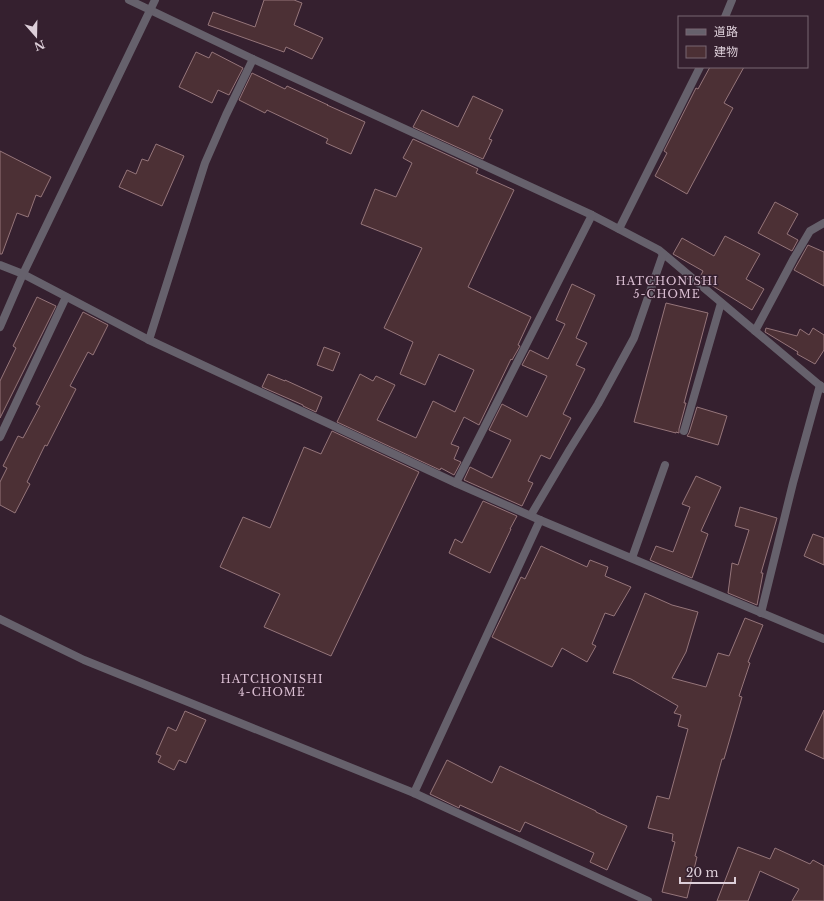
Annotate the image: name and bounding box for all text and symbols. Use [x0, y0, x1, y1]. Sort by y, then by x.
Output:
north arrow [16, 16, 56, 56]
legend [678, 16, 808, 68]
text: 道路 [714, 24, 738, 39]
text: N [32, 37, 47, 54]
text: 建物 [714, 44, 738, 59]
district label: HATCHONISHI 5-CHOME [615, 274, 719, 301]
district label: HATCHONISHI 4-CHOME [220, 672, 324, 699]
scale bar [680, 859, 735, 885]
text: 20 m [686, 865, 718, 880]

